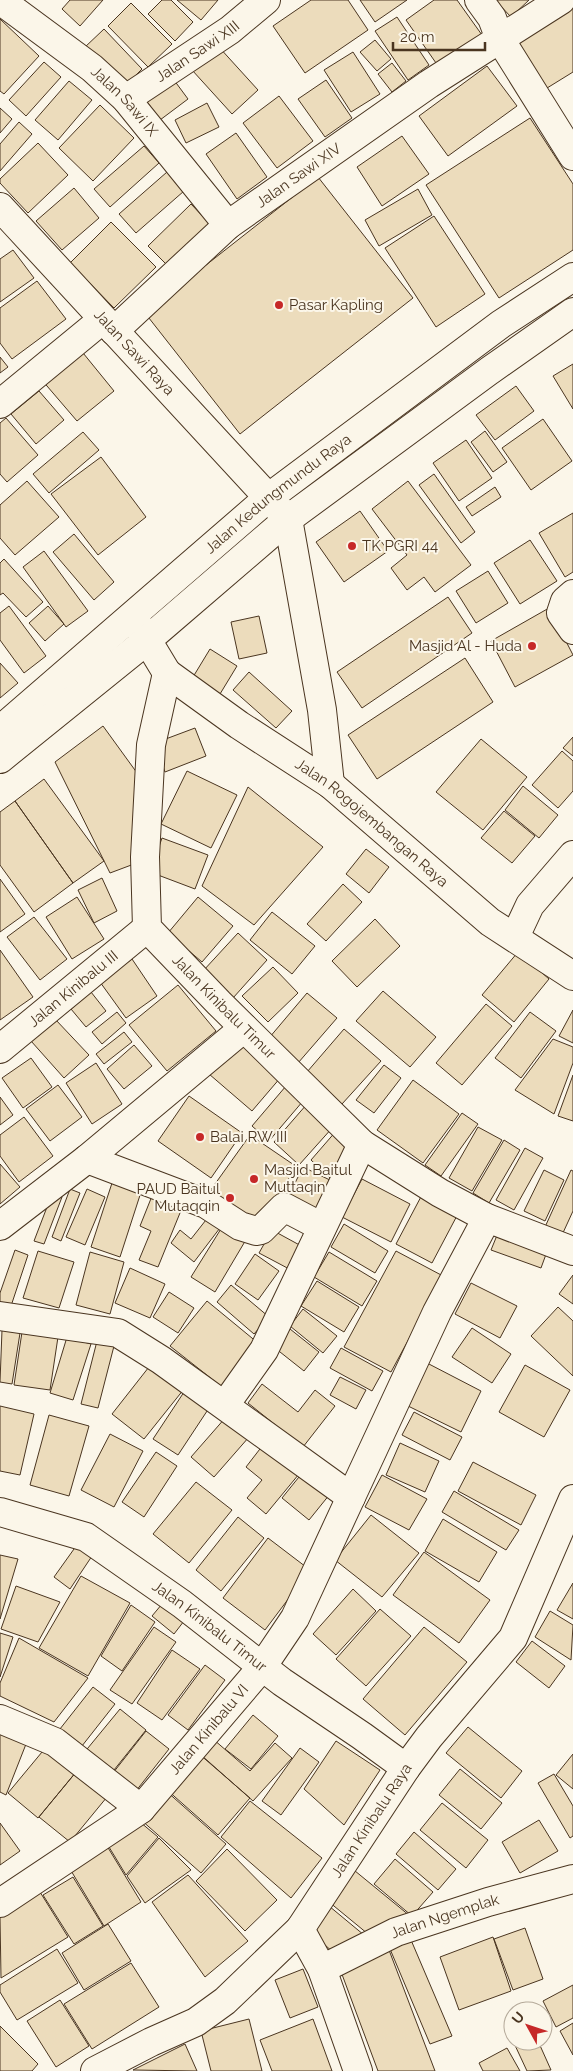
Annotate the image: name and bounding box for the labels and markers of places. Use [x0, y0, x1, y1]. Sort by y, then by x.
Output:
place label: Pasar Kapling [289, 296, 383, 314]
marker: Pasar Kapling [273, 299, 285, 311]
place label: TK PGRI 44 [362, 537, 438, 555]
marker: TK PGRI 44 [346, 540, 358, 552]
place label: Masjid Al - Huda [409, 637, 522, 655]
marker: Masjid Al - Huda [526, 640, 538, 652]
place label: Balai RW III [210, 1128, 287, 1146]
marker: Balai RW III [194, 1131, 206, 1143]
place label: Masjid Baitul Muttaqin [264, 1161, 353, 1196]
marker: Masjid Baitul Muttaqin [248, 1173, 260, 1185]
place label: PAUD Baitul Mutaqqin [136, 1180, 221, 1215]
marker: PAUD Baitul Mutaqqin [224, 1192, 236, 1204]

